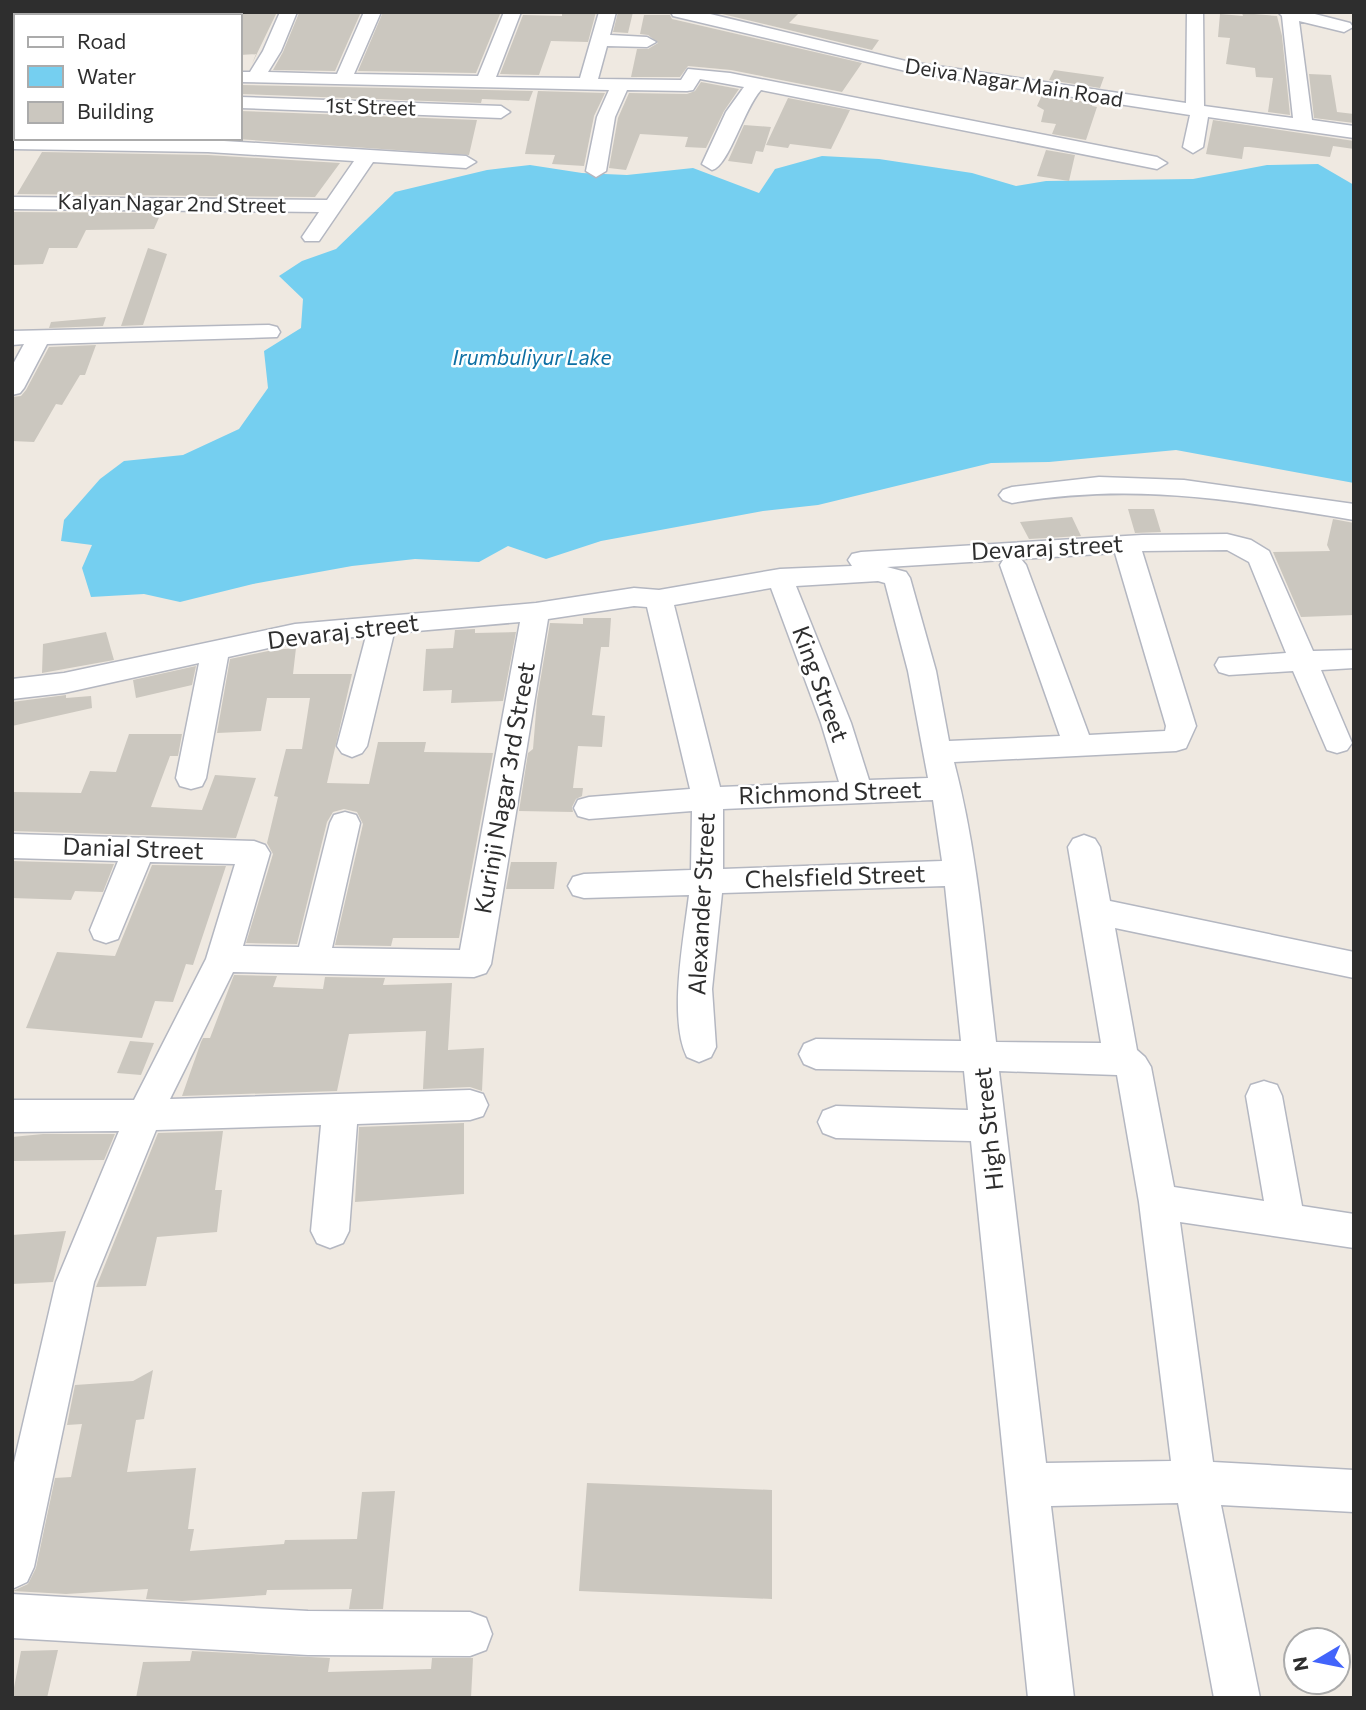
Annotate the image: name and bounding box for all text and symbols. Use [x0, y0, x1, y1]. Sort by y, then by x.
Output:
legend [14, 14, 242, 140]
text: Road [77, 28, 126, 53]
street label: Deiva Nagar Main Road [903, 52, 1125, 111]
text: Water [77, 63, 136, 88]
street label: 1st Street [325, 91, 417, 120]
text: Building [77, 98, 154, 123]
street label: Kalyan Nagar 2nd Street [57, 188, 287, 217]
water label: Irumbuliyur Lake [452, 344, 612, 369]
street label: Devaraj street [970, 528, 1124, 565]
street label: Devaraj street [266, 607, 420, 654]
street label: King Street [787, 621, 856, 746]
street label: Kurinji Nagar 3rd Street [467, 660, 540, 916]
street label: Richmond Street [738, 774, 922, 809]
street label: Alexander Street [681, 812, 720, 996]
street label: Danial Street [62, 831, 204, 864]
street label: Chelsfield Street [744, 858, 926, 893]
street label: High Street [967, 1066, 1008, 1192]
north arrow [1282, 1626, 1352, 1696]
text: N [1287, 1655, 1312, 1673]

